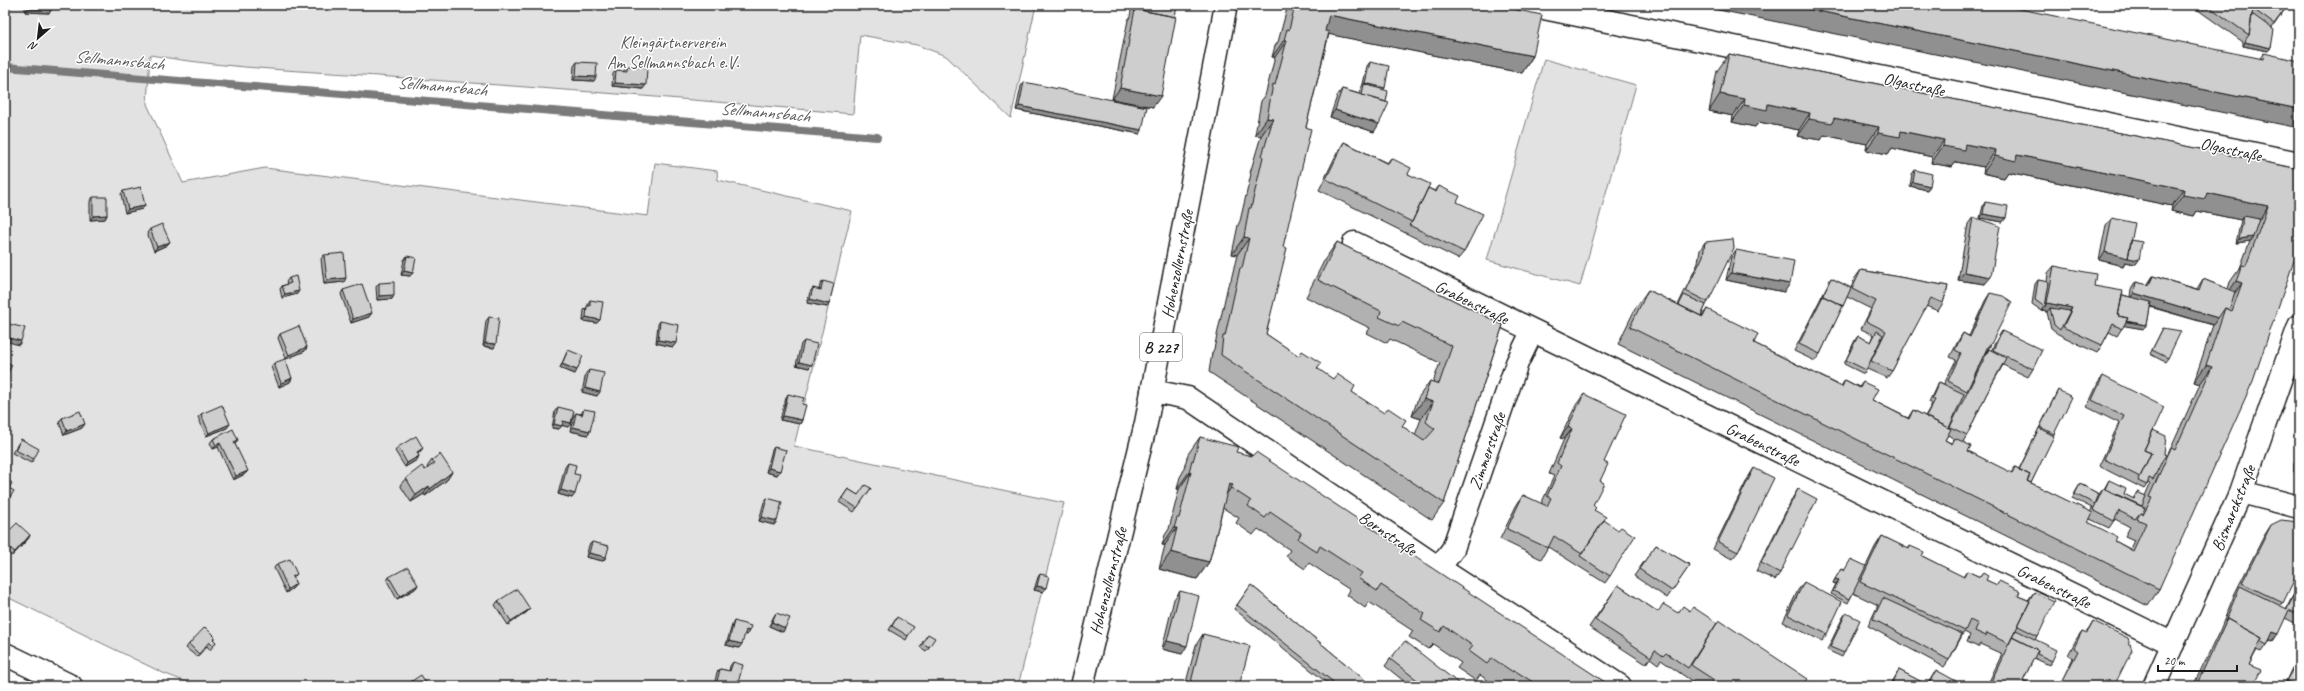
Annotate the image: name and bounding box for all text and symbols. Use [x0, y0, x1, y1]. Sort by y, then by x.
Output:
north arrow [18, 18, 58, 58]
park label: Kleingärtnerverein Am Sellmannsbach e.V. [607, 32, 740, 73]
text: N [25, 38, 40, 55]
water label: Sellmannsbach [73, 45, 167, 75]
street label: Olgastraße [1882, 68, 1948, 101]
water label: Sellmannsbach [396, 71, 490, 101]
water label: Sellmannsbach [719, 97, 813, 127]
street label: Olgastraße [2199, 133, 2265, 166]
street label: Hohenzollernstraße [1157, 207, 1199, 320]
street label: Grabenstraße [1432, 276, 1513, 330]
road number: B 227 [1140, 333, 1182, 361]
street label: Zimmerstraße [1464, 408, 1511, 493]
street label: Grabenstraße [1723, 418, 1804, 472]
street label: Bismarckstraße [2207, 461, 2261, 554]
street label: Bornstraße [1355, 506, 1422, 561]
street label: Hohenzollernstraße [1085, 524, 1132, 637]
street label: Grabenstraße [2014, 560, 2095, 614]
scale bar [2158, 647, 2237, 673]
text: 20 m [2164, 653, 2186, 669]

